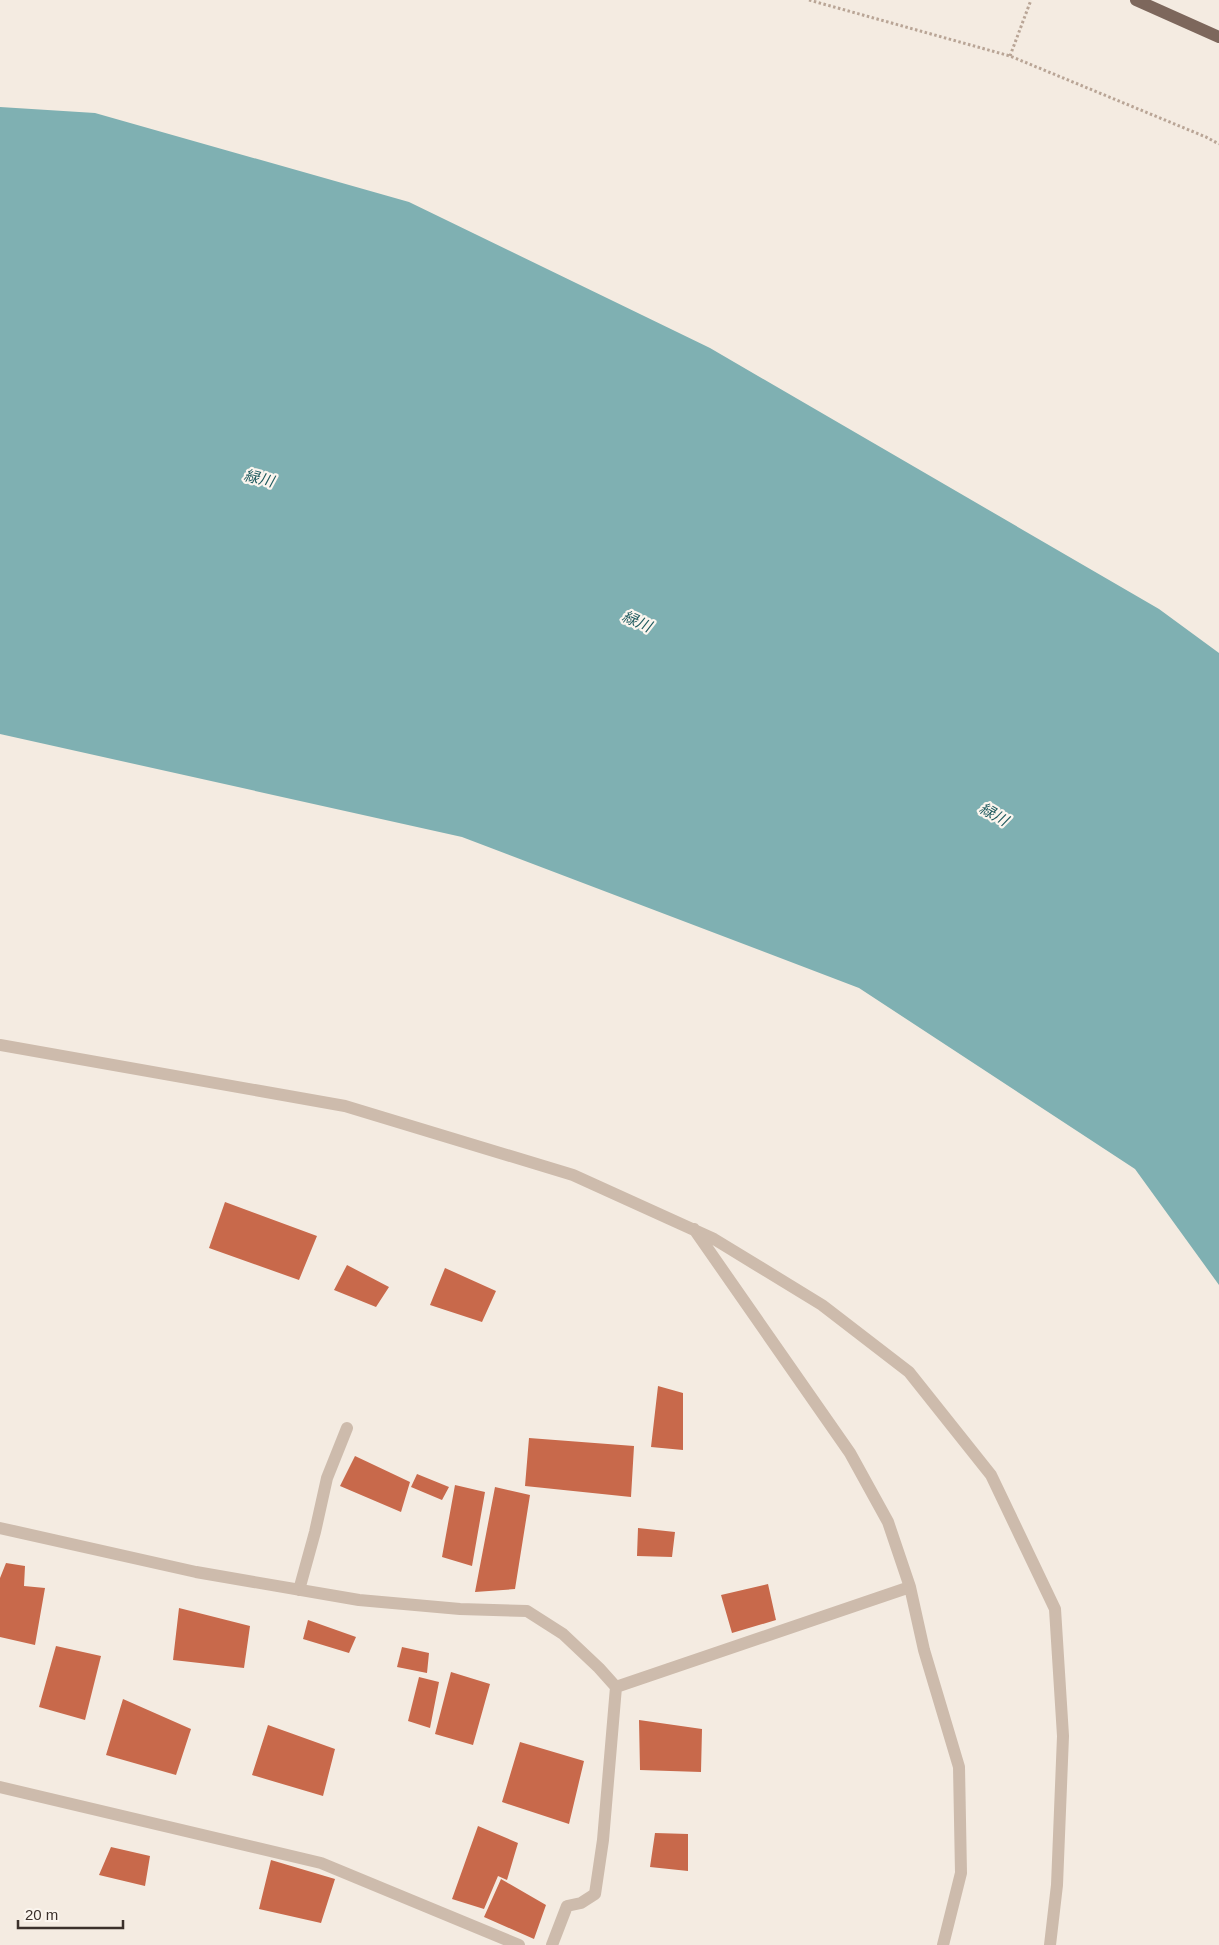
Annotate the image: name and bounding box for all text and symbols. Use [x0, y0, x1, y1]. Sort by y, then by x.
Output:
water label: 緑川 [242, 466, 278, 490]
water label: 緑川 [620, 607, 656, 636]
water label: 緑川 [977, 799, 1013, 830]
scale bar [18, 1898, 122, 1930]
text: 20 m [25, 1906, 58, 1923]

